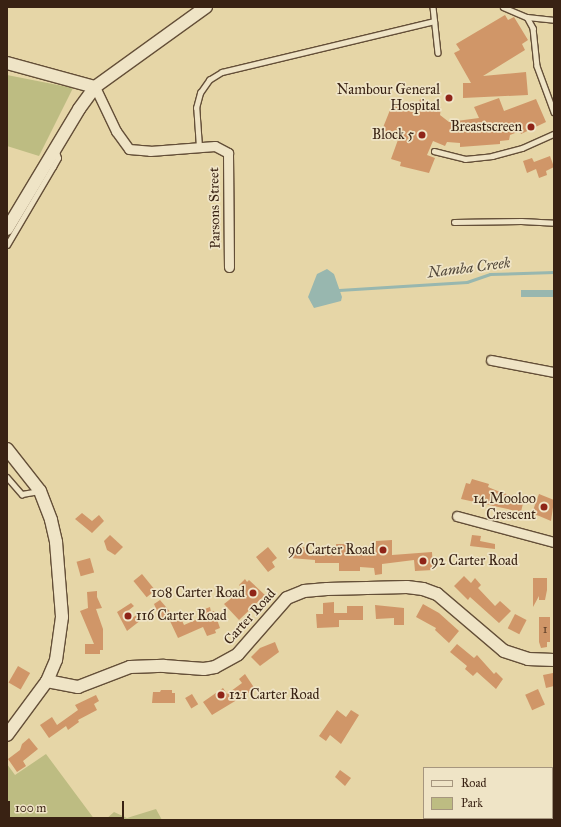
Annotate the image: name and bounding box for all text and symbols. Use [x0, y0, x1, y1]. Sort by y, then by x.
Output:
place label: Nambour General Hospital [337, 82, 440, 114]
marker: Nambour General Hospital [443, 92, 455, 104]
place label: Breastscreen [450, 119, 522, 135]
marker: Breastscreen [525, 121, 537, 133]
place label: Block 5 [372, 127, 414, 143]
marker: Block 5 [417, 130, 427, 140]
street label: Parsons Street [206, 167, 224, 249]
water label: Namba Creek [427, 254, 511, 282]
place label: 14 Mooloo Crescent [473, 491, 536, 524]
marker: 14 Mooloo Crescent [539, 502, 549, 512]
place label: 96 Carter Road [288, 542, 375, 558]
marker: 96 Carter Road [378, 545, 388, 555]
place label: 92 Carter Road [431, 553, 518, 569]
marker: 92 Carter Road [418, 556, 428, 566]
place label: 108 Carter Road [151, 585, 245, 601]
street label: Carter Road [220, 586, 280, 648]
marker: 108 Carter Road [248, 588, 258, 598]
place label: 116 Carter Road [136, 608, 227, 624]
marker: 116 Carter Road [123, 611, 133, 621]
house number: 1 [543, 623, 547, 637]
place label: 121 Carter Road [229, 687, 320, 703]
marker: 121 Carter Road [216, 690, 226, 700]
legend [423, 767, 553, 819]
text: Road [461, 776, 487, 790]
scale bar [10, 793, 126, 819]
text: Park [461, 796, 483, 810]
text: 100 m [15, 801, 46, 815]

